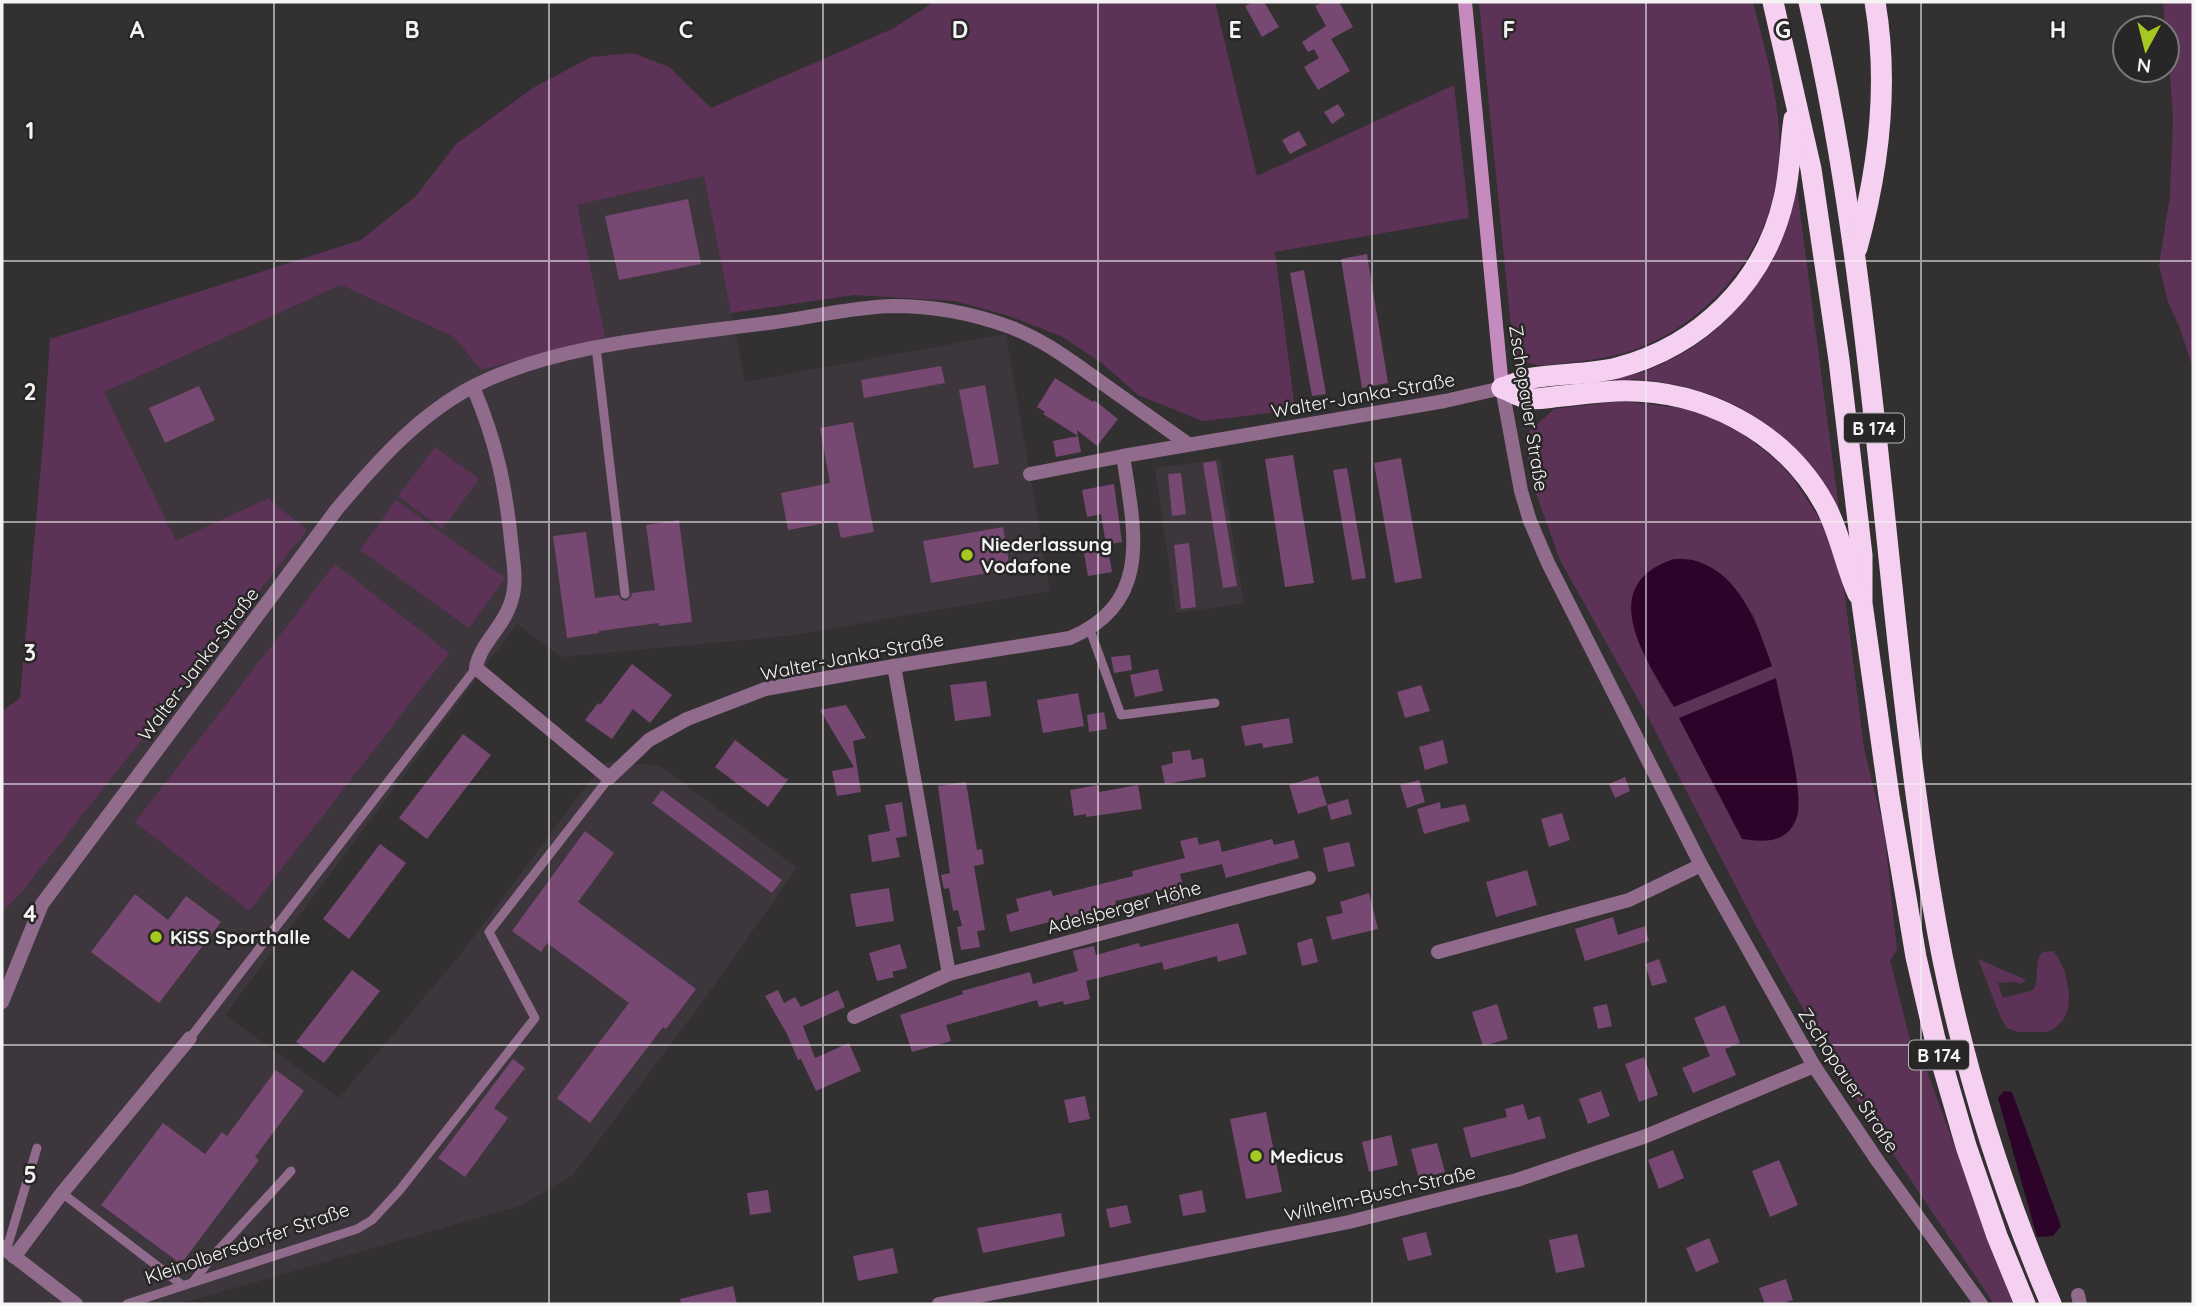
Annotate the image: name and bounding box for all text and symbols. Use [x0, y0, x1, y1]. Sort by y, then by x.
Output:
north arrow [2111, 14, 2181, 84]
text: A [130, 15, 145, 44]
text: B [404, 15, 420, 44]
text: C [679, 15, 693, 44]
text: D [952, 15, 968, 44]
text: E [1228, 15, 1242, 44]
text: F [1503, 15, 1515, 44]
text: G [1775, 15, 1791, 44]
text: H [2050, 15, 2066, 44]
text: N [2136, 53, 2152, 79]
text: 1 [26, 116, 34, 145]
street label: Zschopauer Straße [1504, 323, 1554, 493]
street label: Walter-Janka-Straße [1269, 367, 1457, 423]
text: 2 [23, 377, 37, 406]
road number: B 174 [1844, 414, 1904, 442]
place label: Niederlassung Vodafone [981, 532, 1112, 578]
marker: Niederlassung Vodafone [959, 547, 975, 563]
street label: Walter-Janka-Straße [132, 582, 264, 746]
street label: Walter-Janka-Straße [758, 626, 946, 686]
text: 3 [24, 638, 36, 667]
street label: Adelsberger Höhe [1044, 875, 1204, 939]
text: 4 [23, 899, 37, 928]
place label: KiSS Sporthalle [170, 925, 310, 949]
marker: KiSS Sporthalle [148, 929, 164, 945]
street label: Zschopauer Straße [1793, 1003, 1905, 1157]
road number: B 174 [1909, 1040, 1969, 1070]
place label: Medicus [1270, 1144, 1343, 1168]
marker: Medicus [1248, 1148, 1264, 1164]
street label: Wilhelm-Busch-Straße [1282, 1159, 1478, 1227]
text: 5 [23, 1160, 37, 1189]
street label: Kleinolbersdorfer Straße [142, 1197, 352, 1289]

